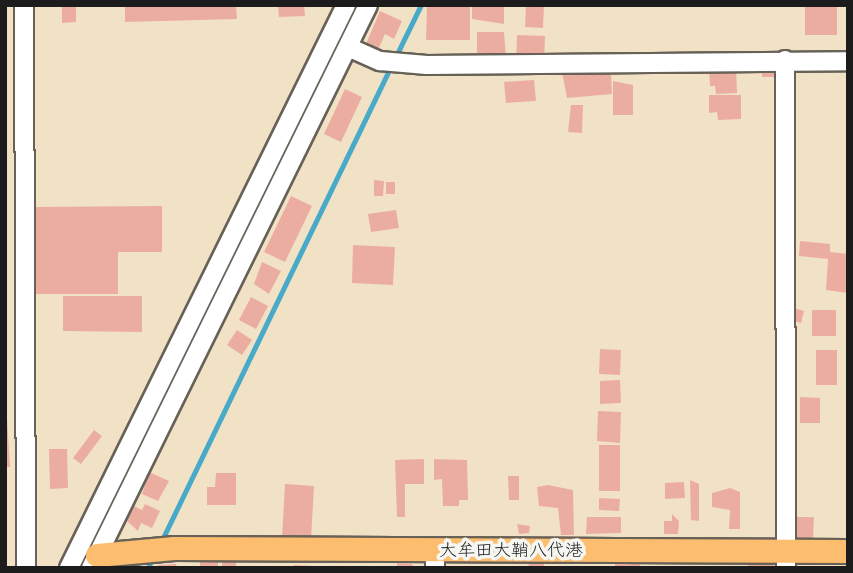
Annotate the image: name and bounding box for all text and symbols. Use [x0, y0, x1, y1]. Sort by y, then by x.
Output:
street label: 大牟田大鞘八代港 [439, 538, 583, 560]

